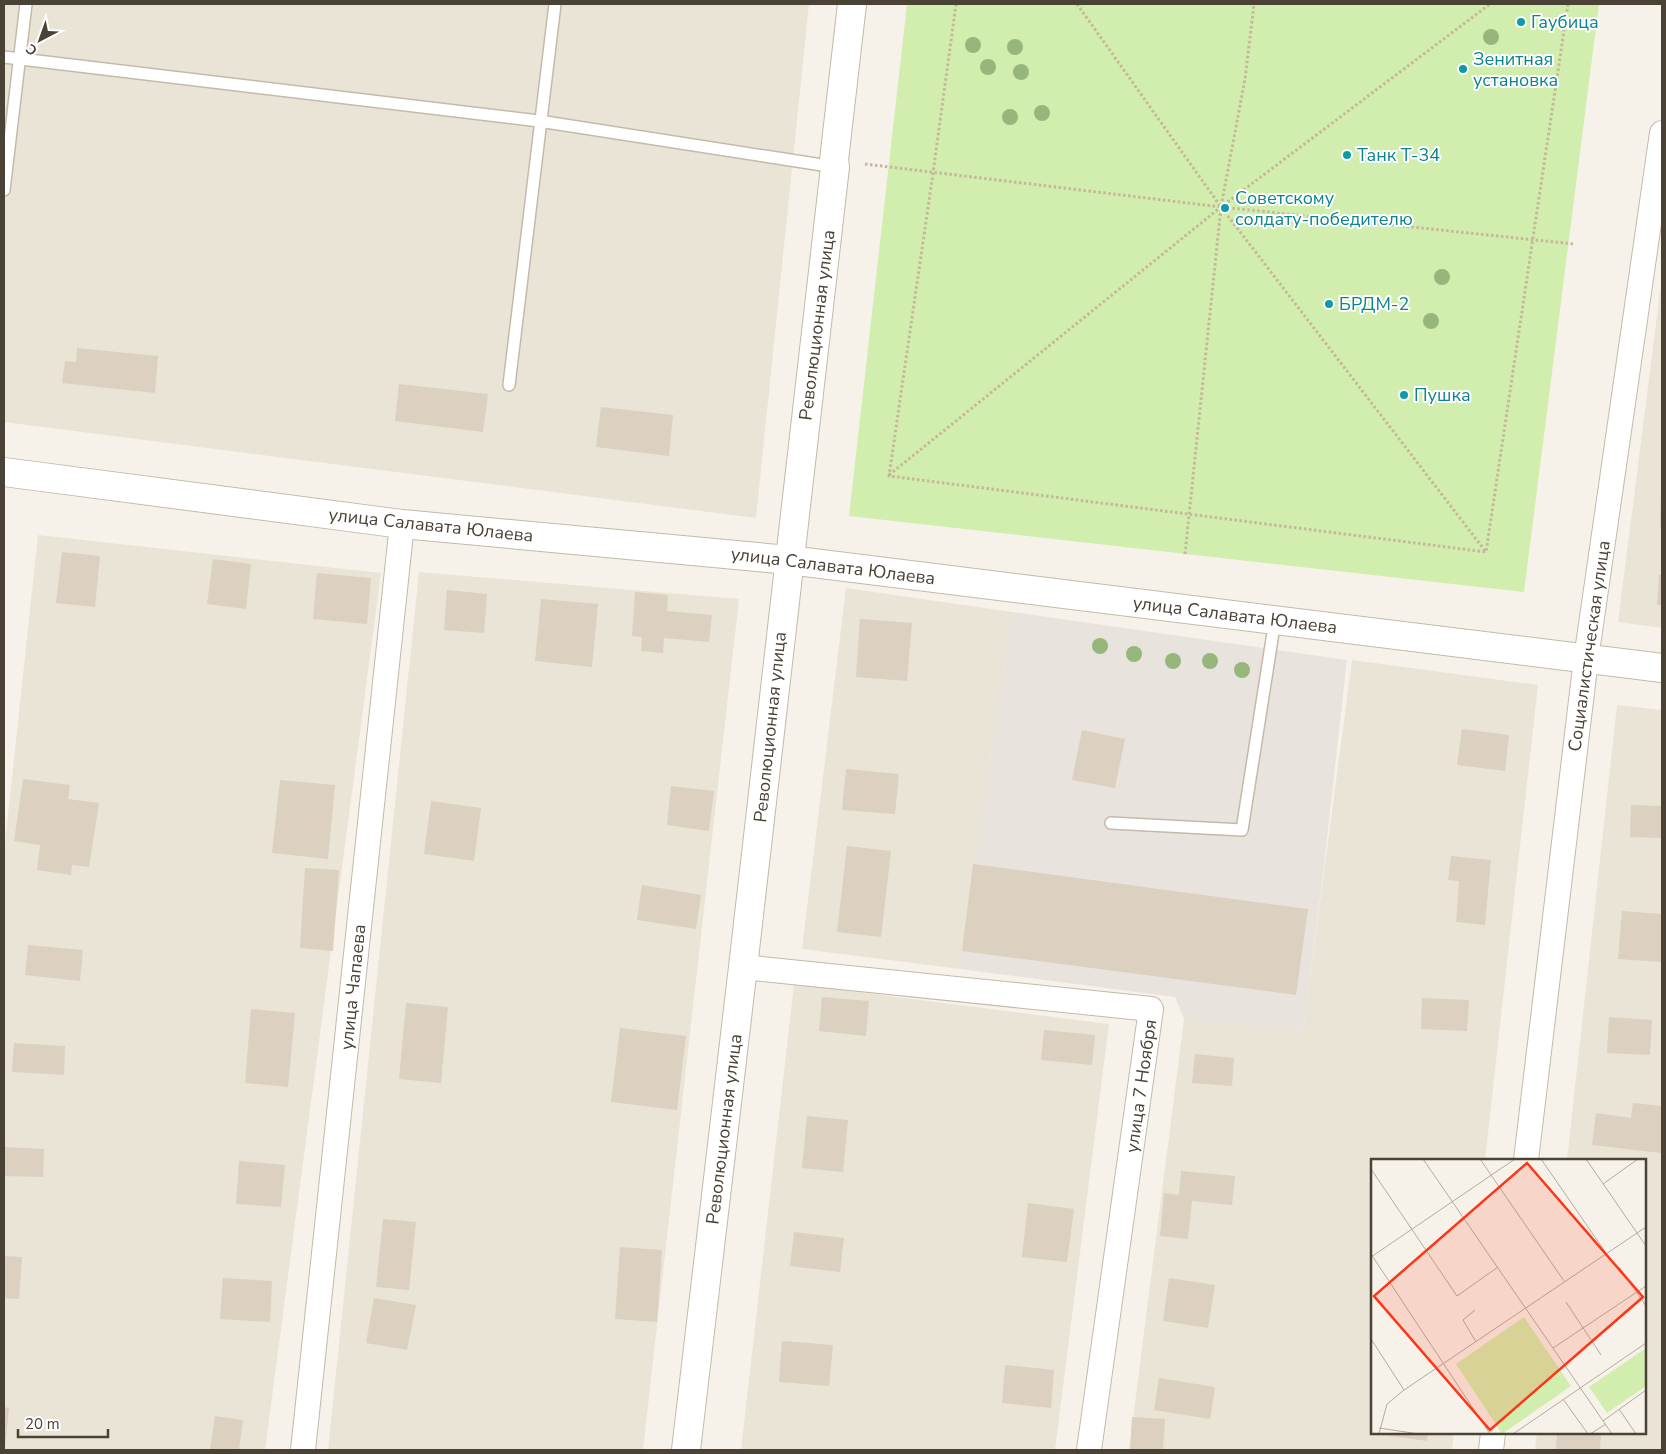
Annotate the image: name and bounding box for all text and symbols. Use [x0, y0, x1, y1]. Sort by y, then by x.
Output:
place label: Гаубица [1531, 10, 1599, 34]
north arrow [15, 15, 65, 65]
marker: Гаубица [1515, 16, 1527, 28]
text: С [22, 39, 42, 60]
place label: Зенитная установка [1473, 47, 1558, 92]
marker: Зенитная установка [1457, 63, 1469, 75]
place label: Танк Т-34 [1357, 143, 1440, 167]
marker: Танк Т-34 [1341, 149, 1353, 161]
place label: Советскому солдату-победителю [1235, 186, 1413, 231]
marker: Советскому солдату-победителю [1219, 202, 1231, 214]
street label: Революционная улица [793, 228, 841, 422]
place label: БРДМ-2 [1339, 292, 1409, 316]
marker: БРДМ-2 [1323, 298, 1335, 310]
place label: Пушка [1414, 383, 1471, 407]
marker: Пушка [1398, 389, 1410, 401]
street label: улица Салавата Юлаева [327, 502, 535, 548]
street label: Социалистическая улица [1562, 539, 1616, 753]
street label: улица Салавата Юлаева [729, 542, 937, 590]
street label: улица Салавата Юлаева [1131, 591, 1339, 639]
street label: Революционная улица [748, 630, 792, 824]
street label: улица Чапаева [334, 923, 372, 1051]
street label: улица 7 Ноября [1120, 1018, 1162, 1154]
street label: Революционная улица [700, 1032, 748, 1226]
inset map [1371, 1159, 1646, 1434]
scale bar [18, 1406, 108, 1438]
text: 20 m [25, 1414, 60, 1434]

